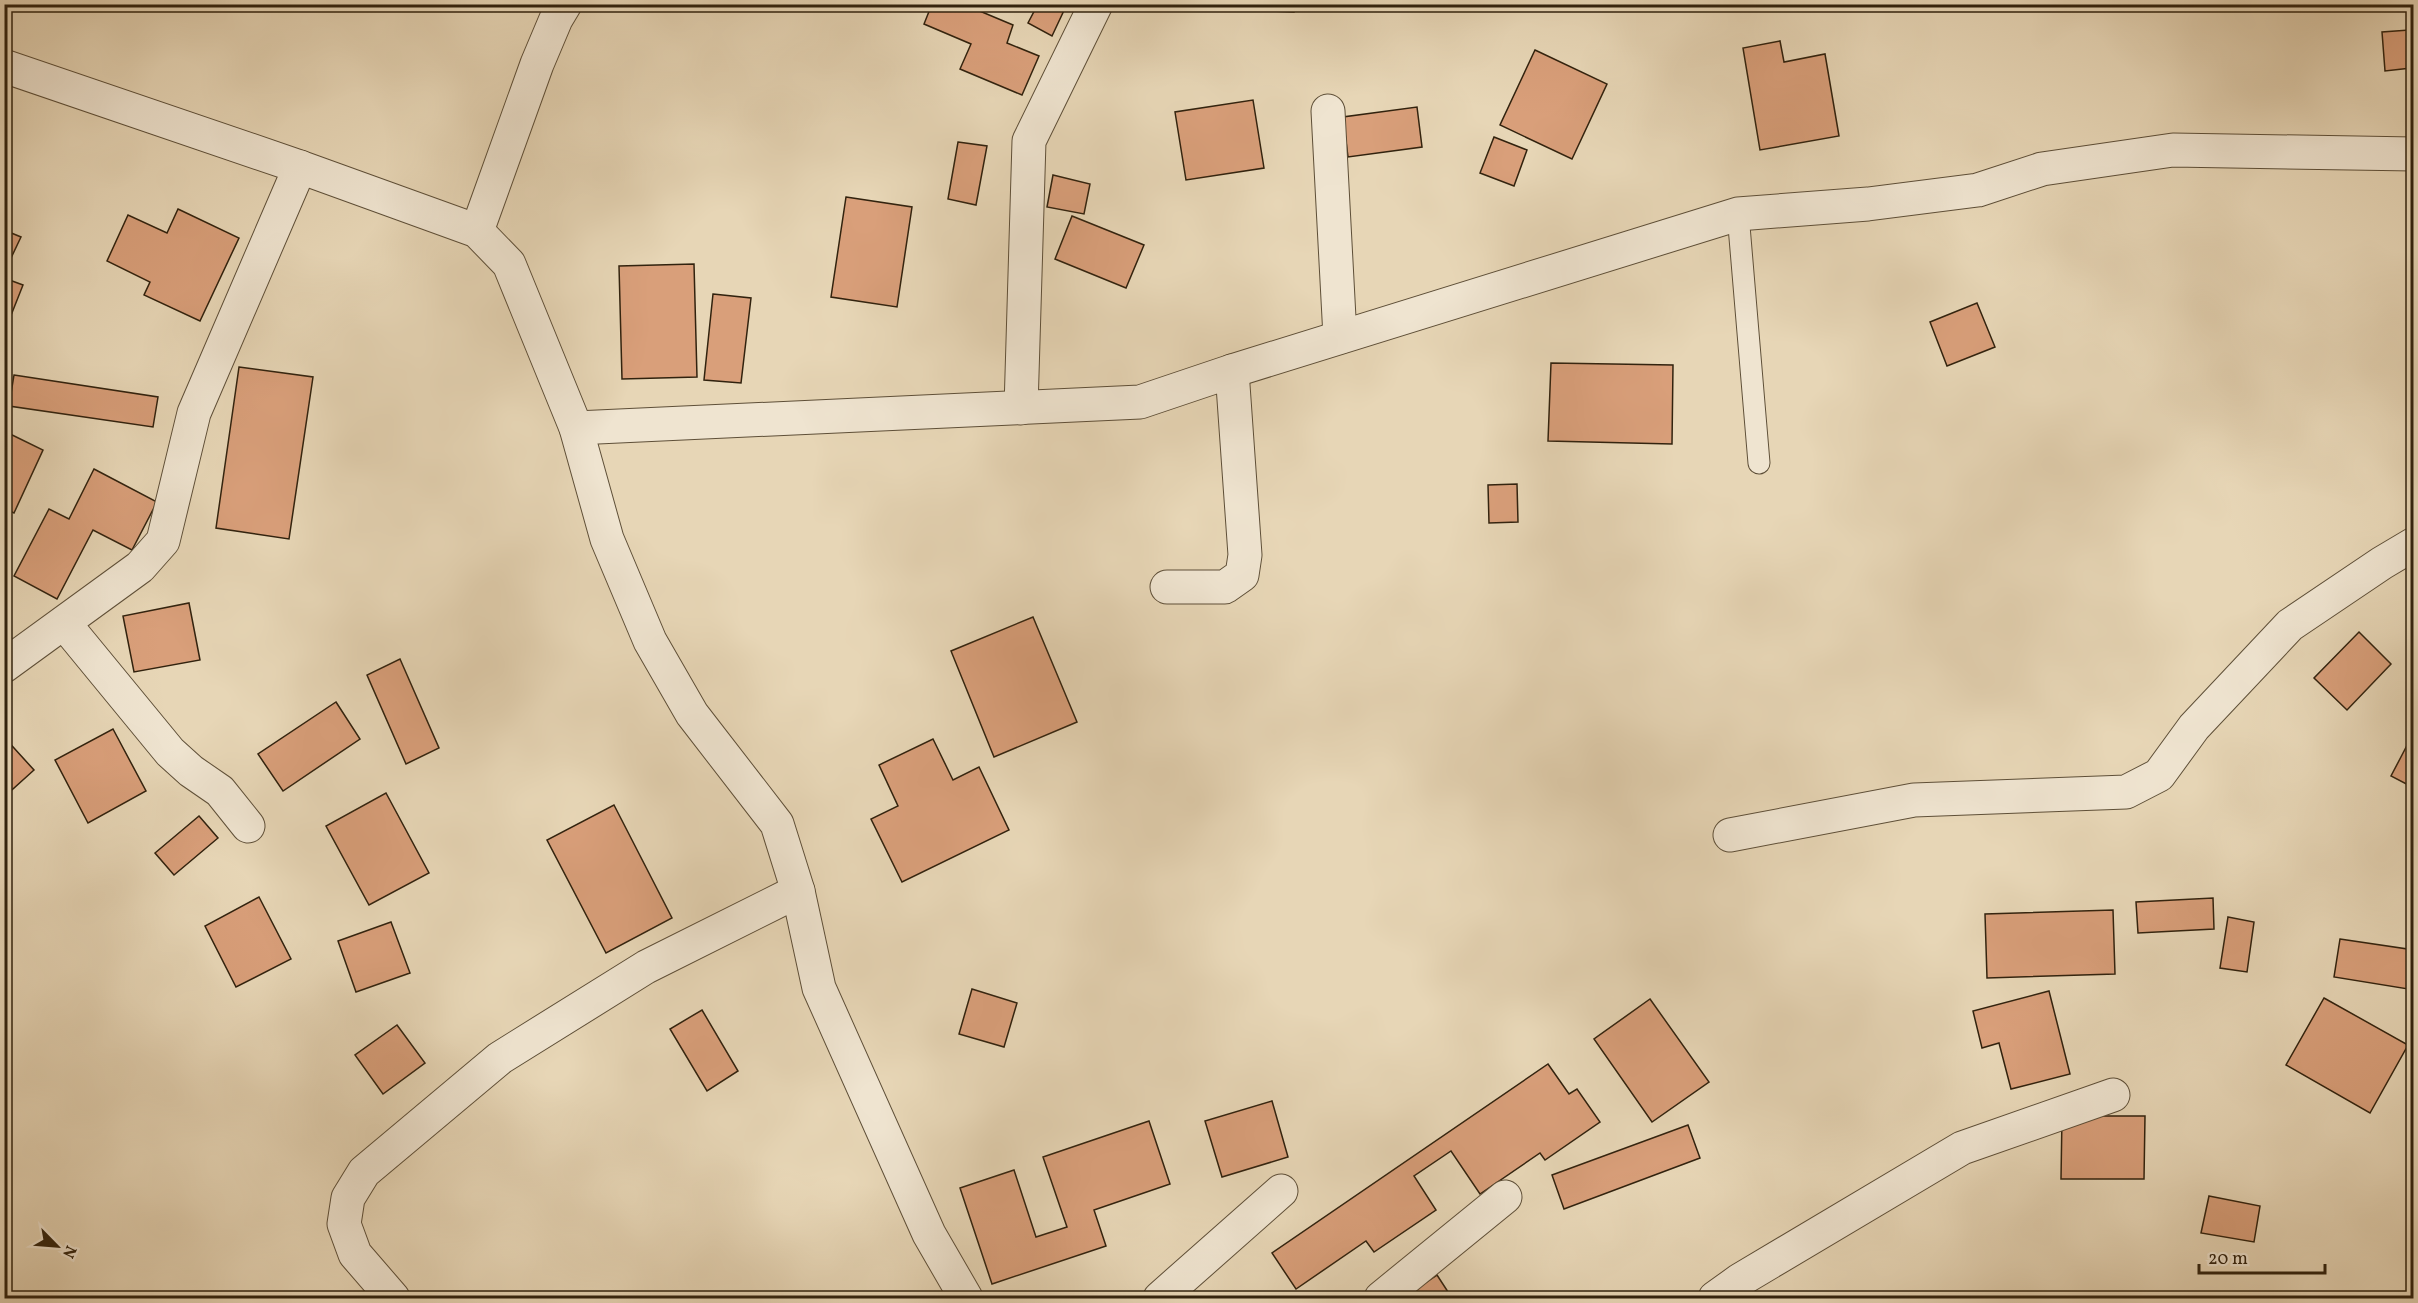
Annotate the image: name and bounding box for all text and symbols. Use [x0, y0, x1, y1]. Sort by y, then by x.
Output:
north arrow [27, 1216, 87, 1276]
scale bar [2199, 1237, 2325, 1275]
text: N [56, 1242, 81, 1262]
text: 20 m [2208, 1247, 2248, 1272]

